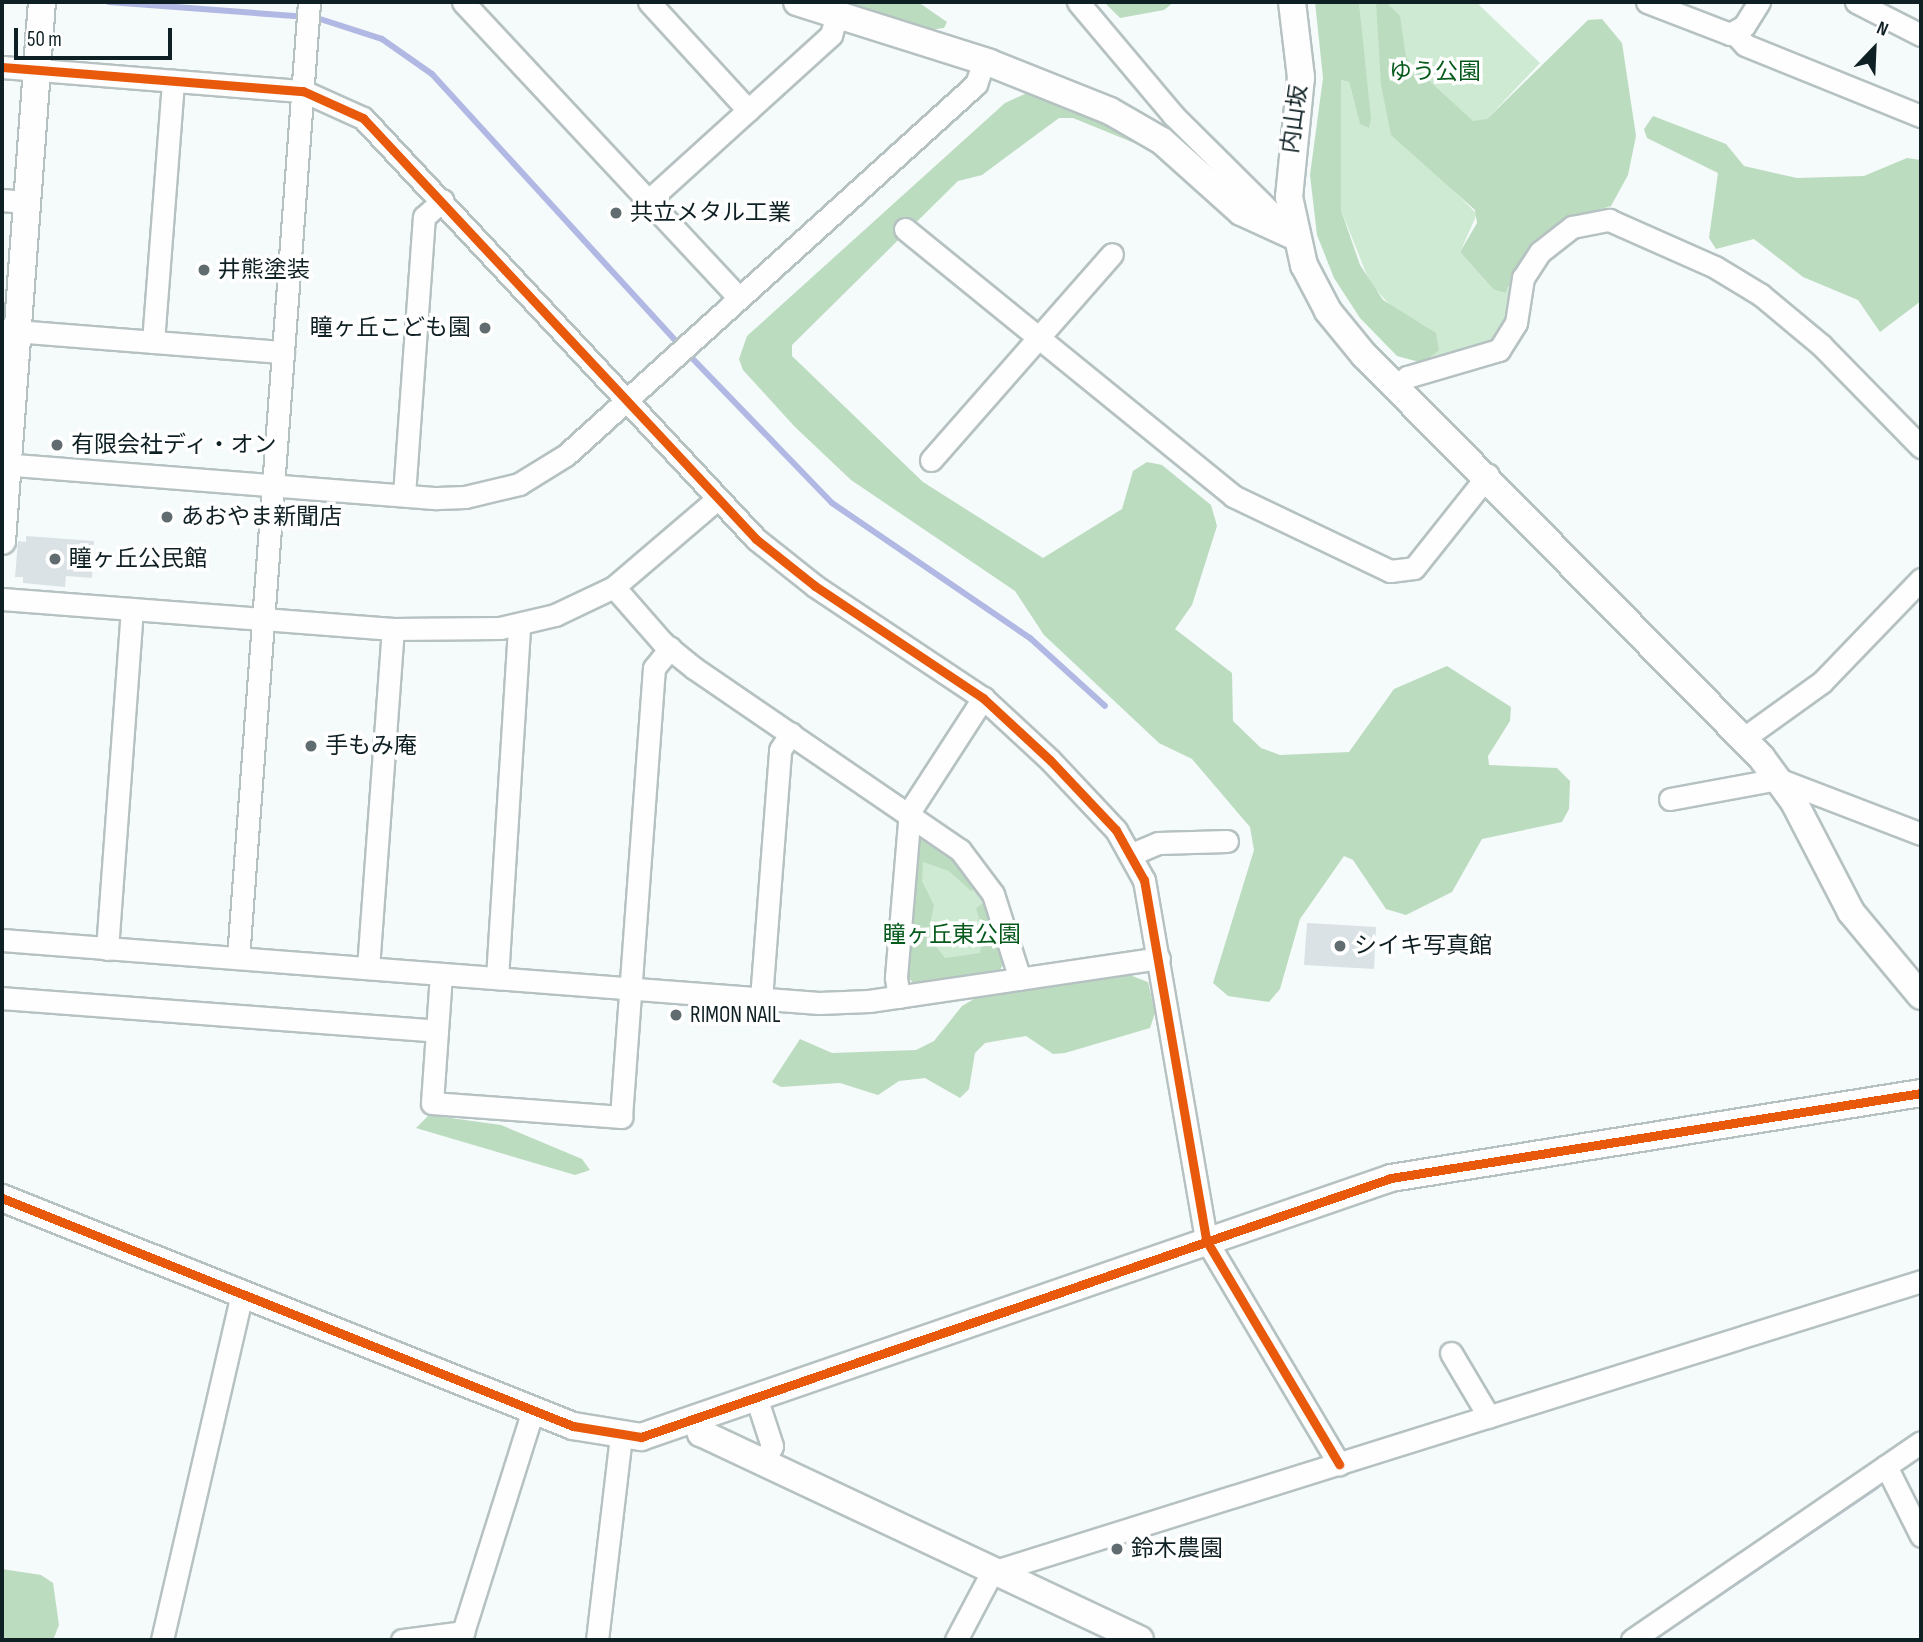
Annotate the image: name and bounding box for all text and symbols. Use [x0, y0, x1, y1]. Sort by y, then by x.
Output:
scale bar [18, 14, 175, 58]
north arrow [1839, 14, 1909, 84]
text: N [1873, 17, 1892, 42]
text: 50 m [27, 27, 62, 52]
park label: ゆう公園 [1389, 58, 1481, 86]
street label: 内山坂 [1277, 83, 1313, 155]
place label: 共立メタル工業 [630, 199, 791, 227]
marker: 共立メタル工業 [608, 205, 624, 221]
place label: 井熊塗装 [218, 256, 310, 284]
marker: 井熊塗装 [196, 262, 212, 278]
place label: 瞳ヶ丘こども園 [310, 314, 471, 342]
marker: 瞳ヶ丘こども園 [477, 320, 493, 336]
place label: 有限会社ディ・オン [71, 431, 278, 459]
marker: 有限会社ディ・オン [49, 437, 65, 453]
place label: あおやま新聞店 [181, 503, 342, 531]
marker: あおやま新聞店 [159, 509, 175, 525]
place label: 瞳ヶ丘公民館 [69, 545, 207, 573]
marker: 瞳ヶ丘公民館 [47, 551, 63, 567]
place label: 手もみ庵 [325, 732, 417, 760]
marker: 手もみ庵 [303, 738, 319, 754]
park label: 瞳ヶ丘東公園 [883, 921, 1021, 949]
place label: シイキ写真館 [1354, 932, 1492, 960]
marker: シイキ写真館 [1332, 938, 1348, 954]
place label: RIMON NAIL [690, 1001, 780, 1029]
marker: RIMON NAIL [668, 1007, 684, 1023]
place label: 鈴木農園 [1131, 1535, 1223, 1563]
marker: 鈴木農園 [1109, 1541, 1125, 1557]

